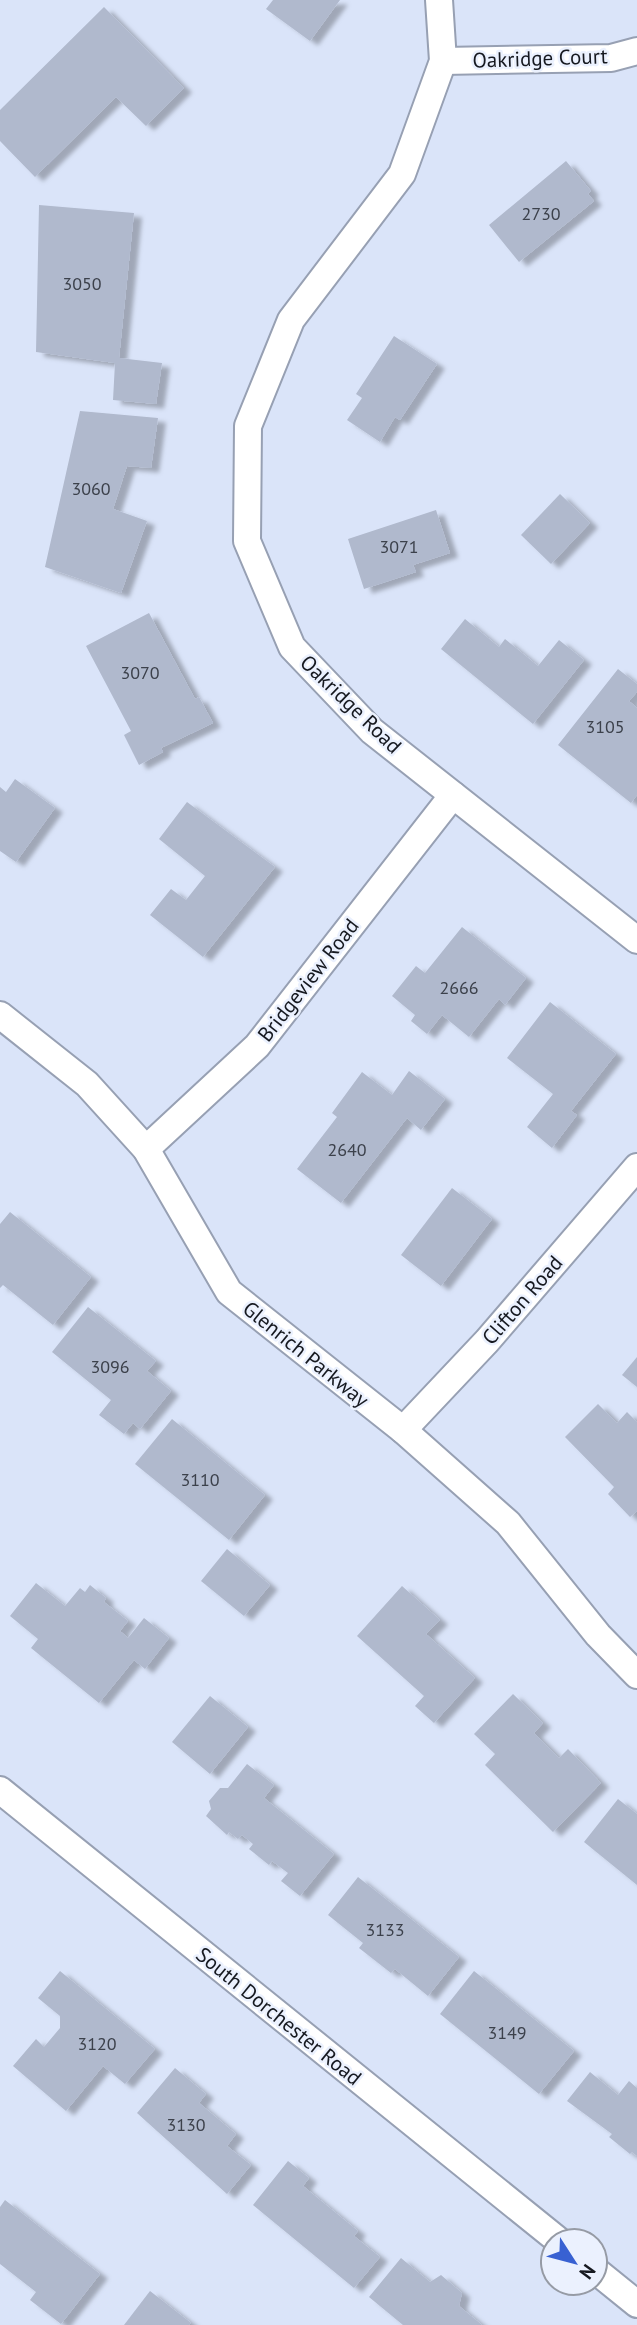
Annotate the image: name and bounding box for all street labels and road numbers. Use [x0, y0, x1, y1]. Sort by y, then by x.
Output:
street label: Oakridge Court [472, 42, 608, 74]
street label: Oakridge Road [295, 649, 407, 759]
street label: Bridgeview Road [251, 913, 365, 1047]
street label: Clifton Road [476, 1250, 568, 1350]
street label: Glenrich Parkway [237, 1295, 375, 1413]
street label: South Dorchester Road [191, 1941, 367, 2091]

